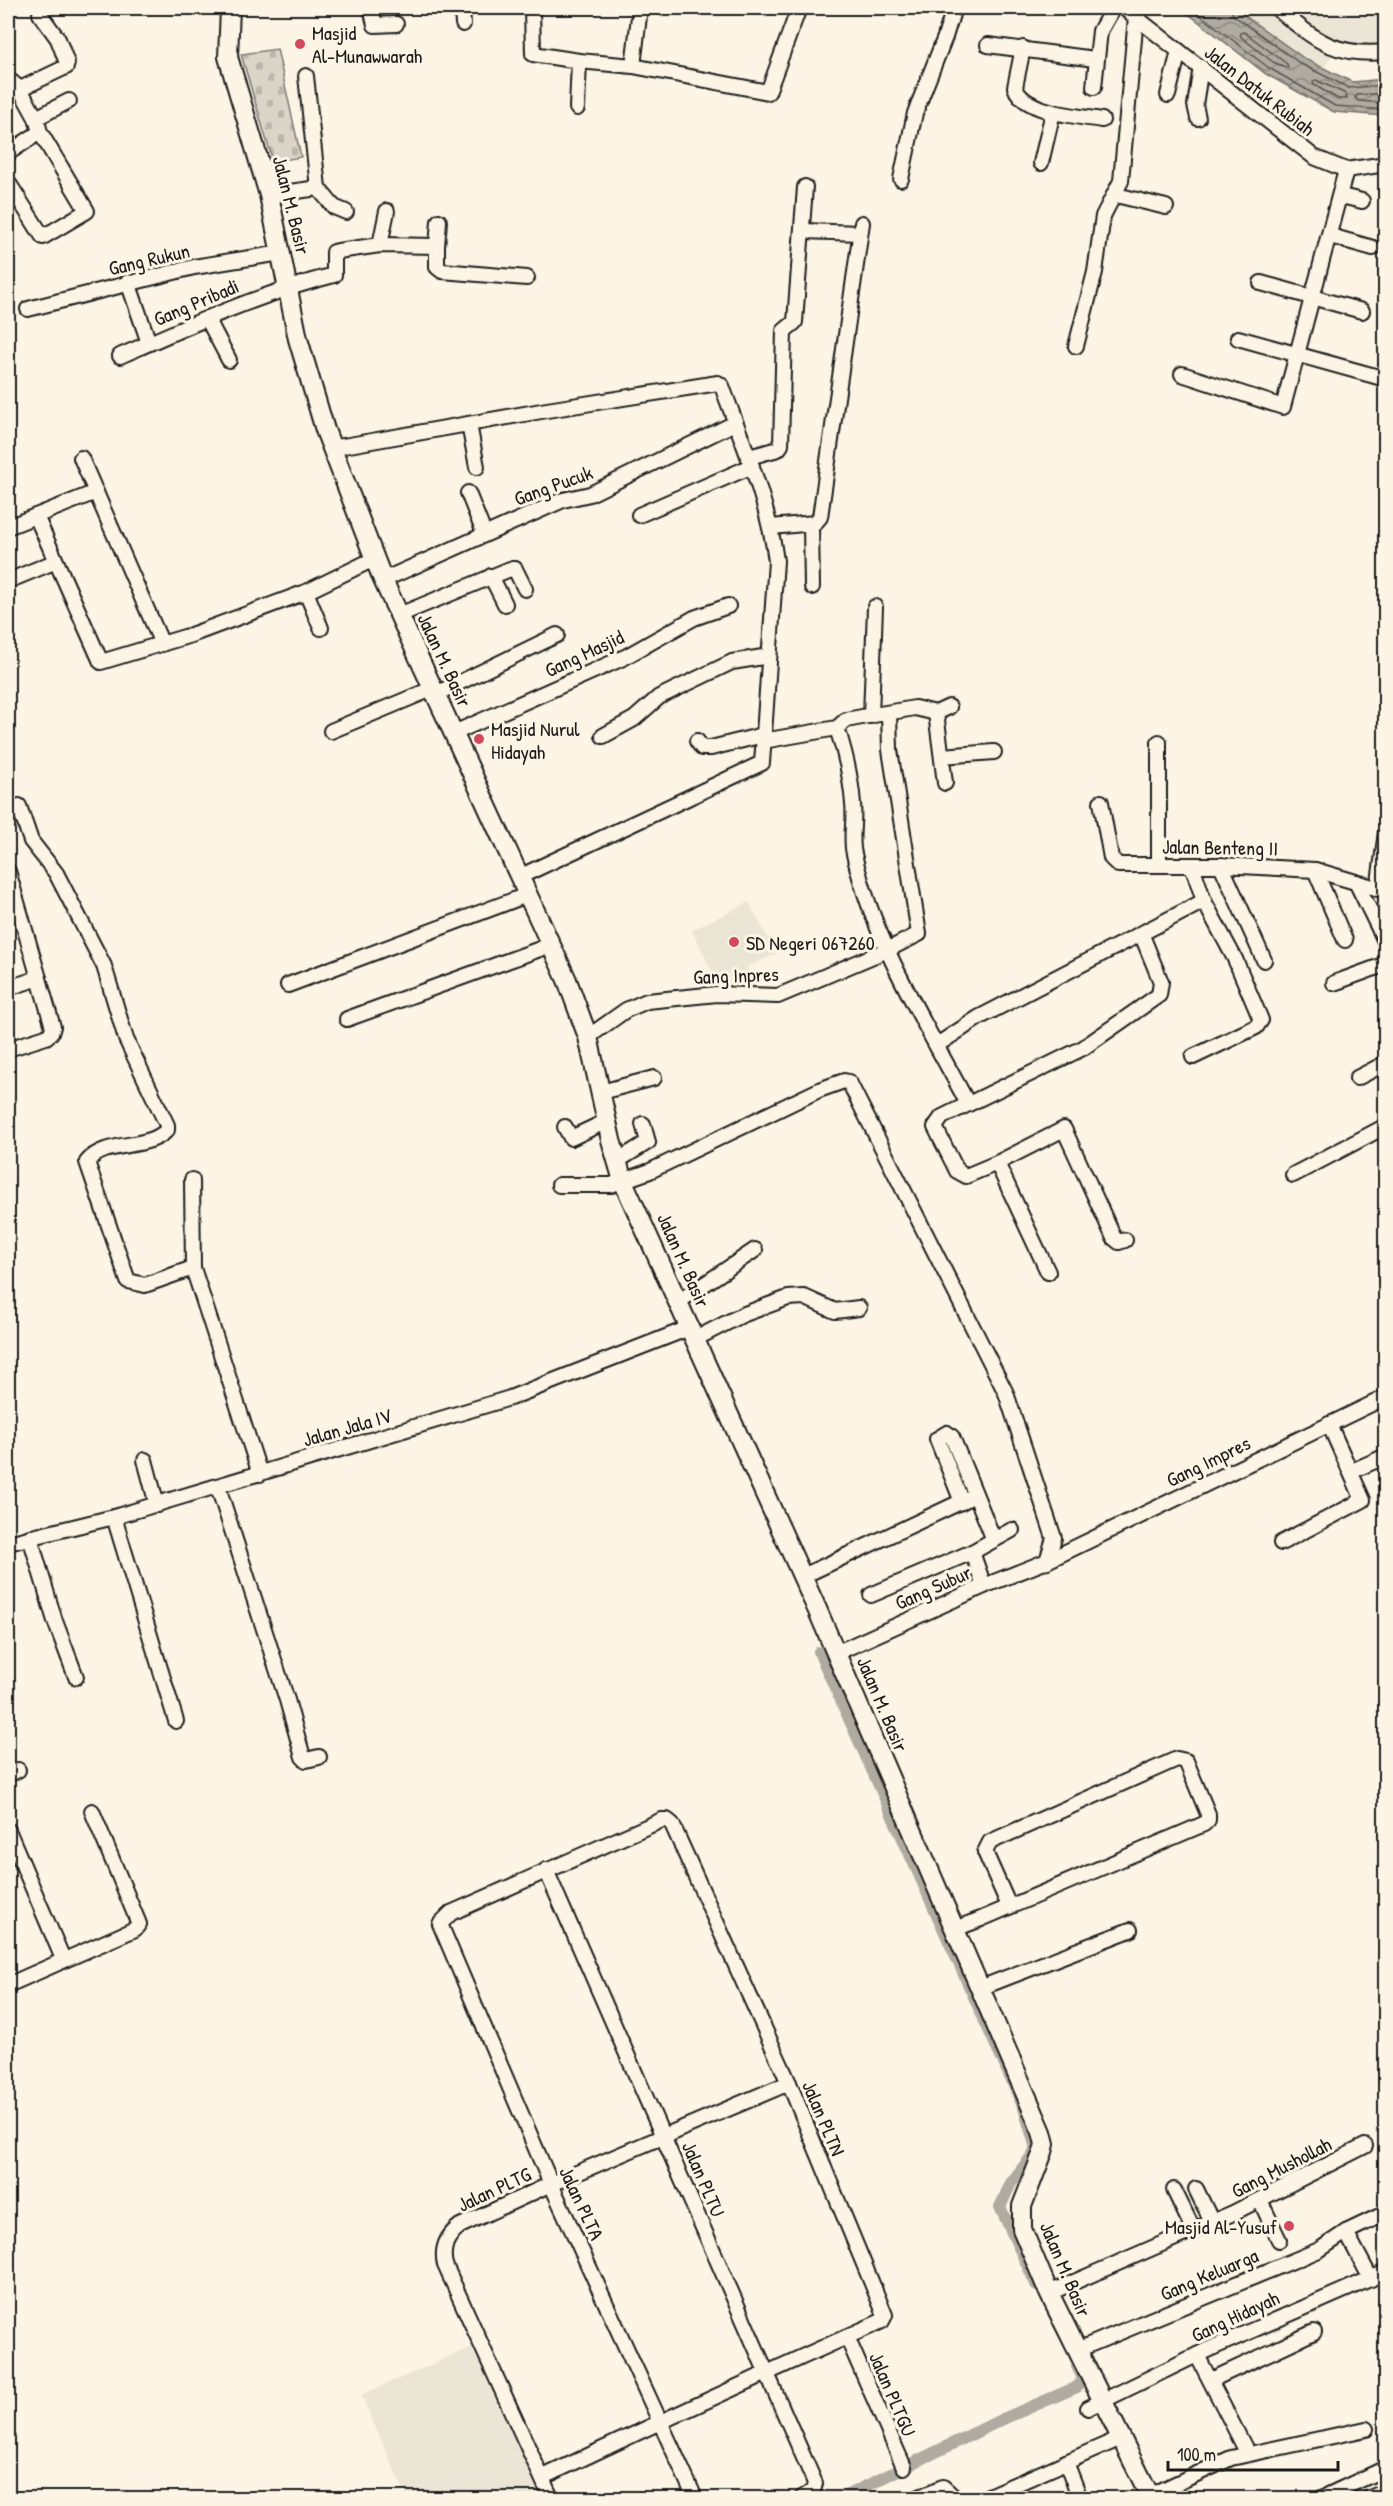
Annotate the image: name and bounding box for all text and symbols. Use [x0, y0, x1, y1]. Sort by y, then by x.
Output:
place label: Masjid Al-Munawwarah [312, 19, 422, 69]
marker: Masjid Al-Munawwarah [293, 37, 307, 51]
street label: Jalan Datuk Rubiah [1199, 38, 1321, 142]
street label: Jalan M. Basir [267, 153, 317, 257]
street label: Gang Rukun [106, 237, 192, 281]
street label: Gang Pribadi [149, 272, 243, 332]
street label: Gang Pucuk [510, 458, 596, 512]
street label: Jalan M. Basir [411, 609, 479, 712]
street label: Gang Masjid [540, 623, 628, 683]
place label: Masjid Nurul Hidayah [491, 715, 580, 765]
marker: Masjid Nurul Hidayah [472, 732, 486, 746]
street label: Jalan Benteng II [1162, 832, 1278, 862]
place label: SD Negeri 067260 [746, 929, 875, 956]
marker: SD Negeri 067260 [727, 935, 741, 949]
street label: Gang Inpres [693, 960, 780, 990]
street label: Jalan M. Basir [651, 1209, 717, 1312]
street label: Jalan Jala IV [300, 1401, 395, 1453]
street label: Gang Impres [1162, 1429, 1255, 1493]
street label: Gang Subur [890, 1558, 976, 1616]
street label: Jalan M. Basir [851, 1652, 915, 1756]
street label: Jalan PLTN [796, 2076, 852, 2160]
street label: Gang Mushollah [1226, 2130, 1336, 2204]
street label: Jalan PLTU [676, 2137, 732, 2221]
street label: Jalan PLTG [453, 2160, 535, 2218]
street label: Jalan PLTA [553, 2162, 611, 2244]
place label: Masjid Al-Yusuf [1165, 2213, 1277, 2240]
street label: Jalan M. Basir [1034, 2217, 1098, 2321]
marker: Masjid Al-Yusuf [1282, 2219, 1296, 2233]
street label: Gang Keluarga [1156, 2241, 1262, 2307]
street label: Gang Hidayah [1187, 2284, 1283, 2348]
street label: Jalan PLTGU [863, 2348, 923, 2440]
scale bar [1168, 2434, 1338, 2472]
text: 100 m [1177, 2442, 1216, 2467]

